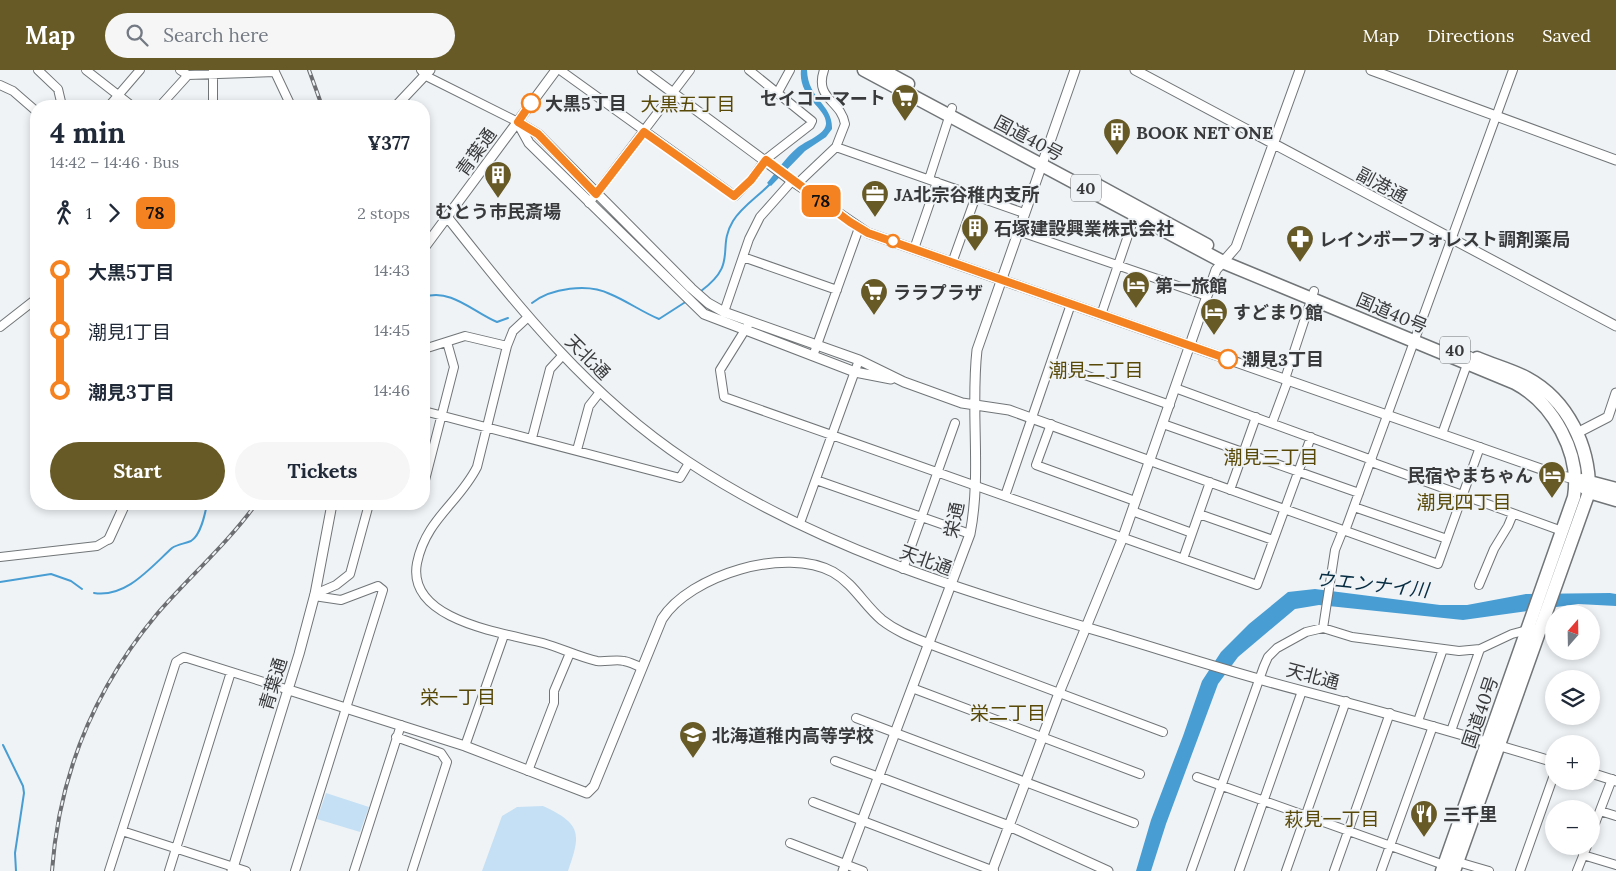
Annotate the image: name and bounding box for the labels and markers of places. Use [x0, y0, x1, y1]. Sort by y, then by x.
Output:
supermarket icon: セイコーマート [890, 83, 920, 122]
place label: セイコーマート [760, 87, 886, 110]
place label: 大黒5丁目 [545, 92, 627, 115]
marker: 大黒5丁目 [521, 93, 541, 113]
building icon: BOOK NET ONE [1102, 117, 1132, 156]
place label: BOOK NET ONE [1136, 121, 1273, 144]
building icon: むとう市民斎場 [483, 160, 513, 199]
office icon: JA北宗谷稚内支所 [860, 179, 890, 218]
place label: JA北宗谷稚内支所 [894, 183, 1040, 206]
place label: むとう市民斎場 [435, 200, 561, 223]
building icon: 石塚建設興業株式会社 [960, 213, 990, 252]
place label: 石塚建設興業株式会社 [994, 217, 1174, 240]
pharmacy icon: レインボーフォレスト調剤薬局 [1285, 224, 1315, 263]
place label: レインボーフォレスト調剤薬局 [1319, 228, 1570, 251]
unlabelled marker [886, 234, 900, 248]
hotel icon: 第一旅館 [1121, 270, 1151, 309]
place label: 第一旅館 [1155, 274, 1227, 297]
supermarket icon: ララプラザ [859, 277, 889, 316]
place label: ララプラザ [893, 281, 983, 304]
hotel icon: すどまり館 [1199, 297, 1229, 336]
place label: すどまり館 [1233, 301, 1323, 324]
place label: 潮見3丁目 [1242, 348, 1324, 371]
marker: 潮見3丁目 [1218, 349, 1238, 369]
hotel icon: 民宿やまちゃん [1537, 460, 1567, 499]
place label: 民宿やまちゃん [1407, 464, 1533, 487]
school or university icon: 北海道稚内高等学校 [678, 720, 708, 759]
place label: 北海道稚内高等学校 [712, 724, 874, 747]
restaurant icon: 三千里 [1409, 799, 1439, 838]
place label: 三千里 [1443, 803, 1497, 826]

